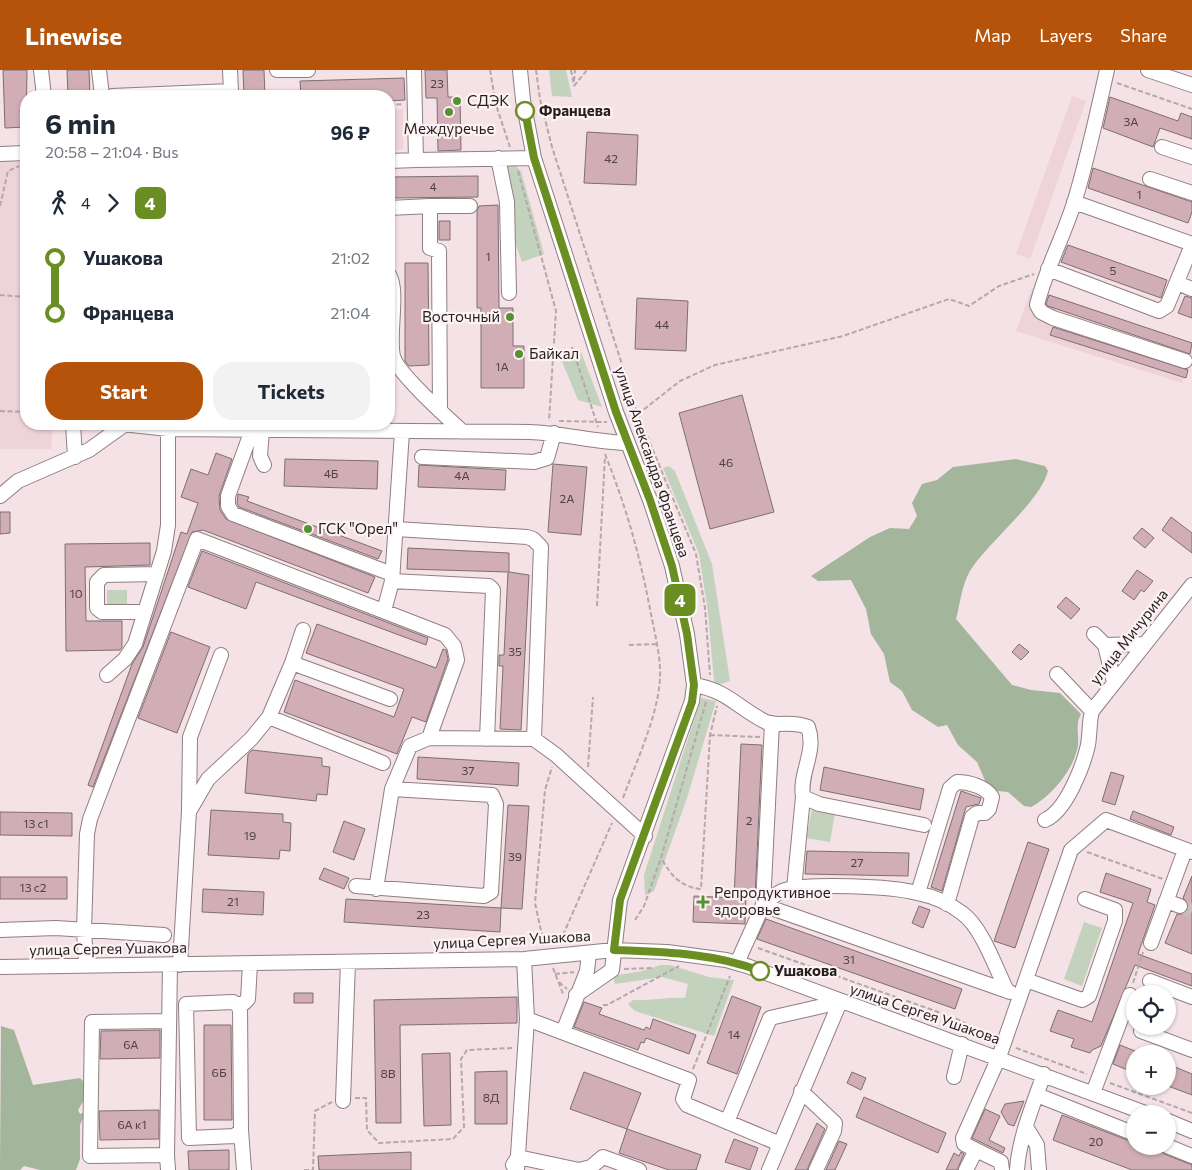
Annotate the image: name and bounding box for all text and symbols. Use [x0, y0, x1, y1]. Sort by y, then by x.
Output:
text: Linewise [25, 21, 122, 50]
text: Map [974, 24, 1011, 46]
text: Layers [1039, 24, 1092, 46]
text: Share [1120, 24, 1167, 46]
house number: 23 [430, 76, 444, 90]
place label: СДЭК [467, 91, 509, 109]
marker: СДЭК [451, 95, 463, 107]
marker: Францева [515, 101, 535, 121]
place label: Францева [539, 101, 611, 119]
text: 6 min [45, 106, 116, 140]
marker: Междуречье [443, 106, 455, 118]
house number: 3А [1124, 114, 1138, 128]
place label: Междуречье [404, 119, 494, 137]
text: 96 ₽ [330, 121, 370, 144]
text: 20:58 – 21:04 · Bus [45, 142, 178, 161]
house number: 42 [604, 151, 618, 165]
house number: 4 [429, 179, 437, 193]
house number: 1 [1136, 187, 1142, 201]
icon: walk [45, 189, 73, 217]
icon: forward [99, 189, 127, 217]
text: 4 [145, 192, 156, 214]
text: 4 [81, 193, 91, 212]
text: Ушакова [83, 246, 163, 269]
text: 21:02 [331, 248, 370, 267]
house number: 1 [485, 249, 491, 263]
house number: 5 [1110, 263, 1117, 277]
text: Францева [83, 301, 174, 324]
text: 21:04 [330, 303, 370, 322]
place label: Восточный [422, 307, 500, 325]
marker: Восточный [504, 311, 516, 323]
house number: 44 [655, 317, 669, 331]
place label: Байкал [529, 344, 579, 362]
marker: Байкал [513, 348, 525, 360]
house number: 1А [495, 359, 509, 373]
button: Start [45, 362, 203, 420]
button: Tickets [213, 362, 370, 420]
street label: улица Александра Францева [612, 364, 694, 559]
house number: 46 [719, 455, 733, 469]
house number: 4Б [324, 466, 339, 480]
house number: 4А [454, 468, 470, 482]
house number: 2А [560, 491, 574, 505]
place label: ГСК "Орел" [318, 519, 398, 537]
marker: ГСК "Орел" [302, 523, 314, 535]
line badge: 4 [664, 584, 696, 616]
street label: улица Мичурина [1085, 585, 1171, 688]
house number: 10 [70, 586, 83, 600]
text: 4 [674, 589, 686, 611]
house number: 35 [508, 644, 522, 658]
house number: 37 [461, 763, 475, 777]
house number: 2 [746, 813, 753, 827]
house number: 13 с1 [23, 816, 49, 830]
house number: 19 [244, 828, 256, 842]
house number: 39 [508, 849, 522, 863]
house number: 27 [851, 855, 863, 869]
house number: 13 с2 [20, 880, 47, 894]
place label: Репродуктивное здоровье [714, 883, 831, 918]
house number: 21 [227, 894, 239, 908]
marker: Репродуктивное здоровье [696, 895, 710, 909]
house number: 23 [416, 907, 430, 921]
street label: улица Сергея Ушакова [433, 926, 591, 952]
street label: улица Сергея Ушакова [29, 938, 187, 958]
house number: 31 [843, 952, 855, 966]
marker: Ушакова [750, 961, 770, 981]
place label: Ушакова [774, 961, 837, 979]
street label: улица Сергея Ушакова [848, 979, 1003, 1047]
map controls [1126, 985, 1176, 1155]
button: locate [1126, 985, 1176, 1035]
house number: 14 [728, 1027, 740, 1041]
house number: 6А [123, 1037, 139, 1051]
button: + [1126, 1045, 1176, 1095]
house number: 6Б [212, 1065, 227, 1079]
house number: 8В [380, 1066, 396, 1080]
house number: 8Д [483, 1090, 500, 1104]
button: − [1126, 1105, 1176, 1155]
house number: 6А к1 [117, 1117, 147, 1131]
house number: 20 [1089, 1134, 1103, 1148]

